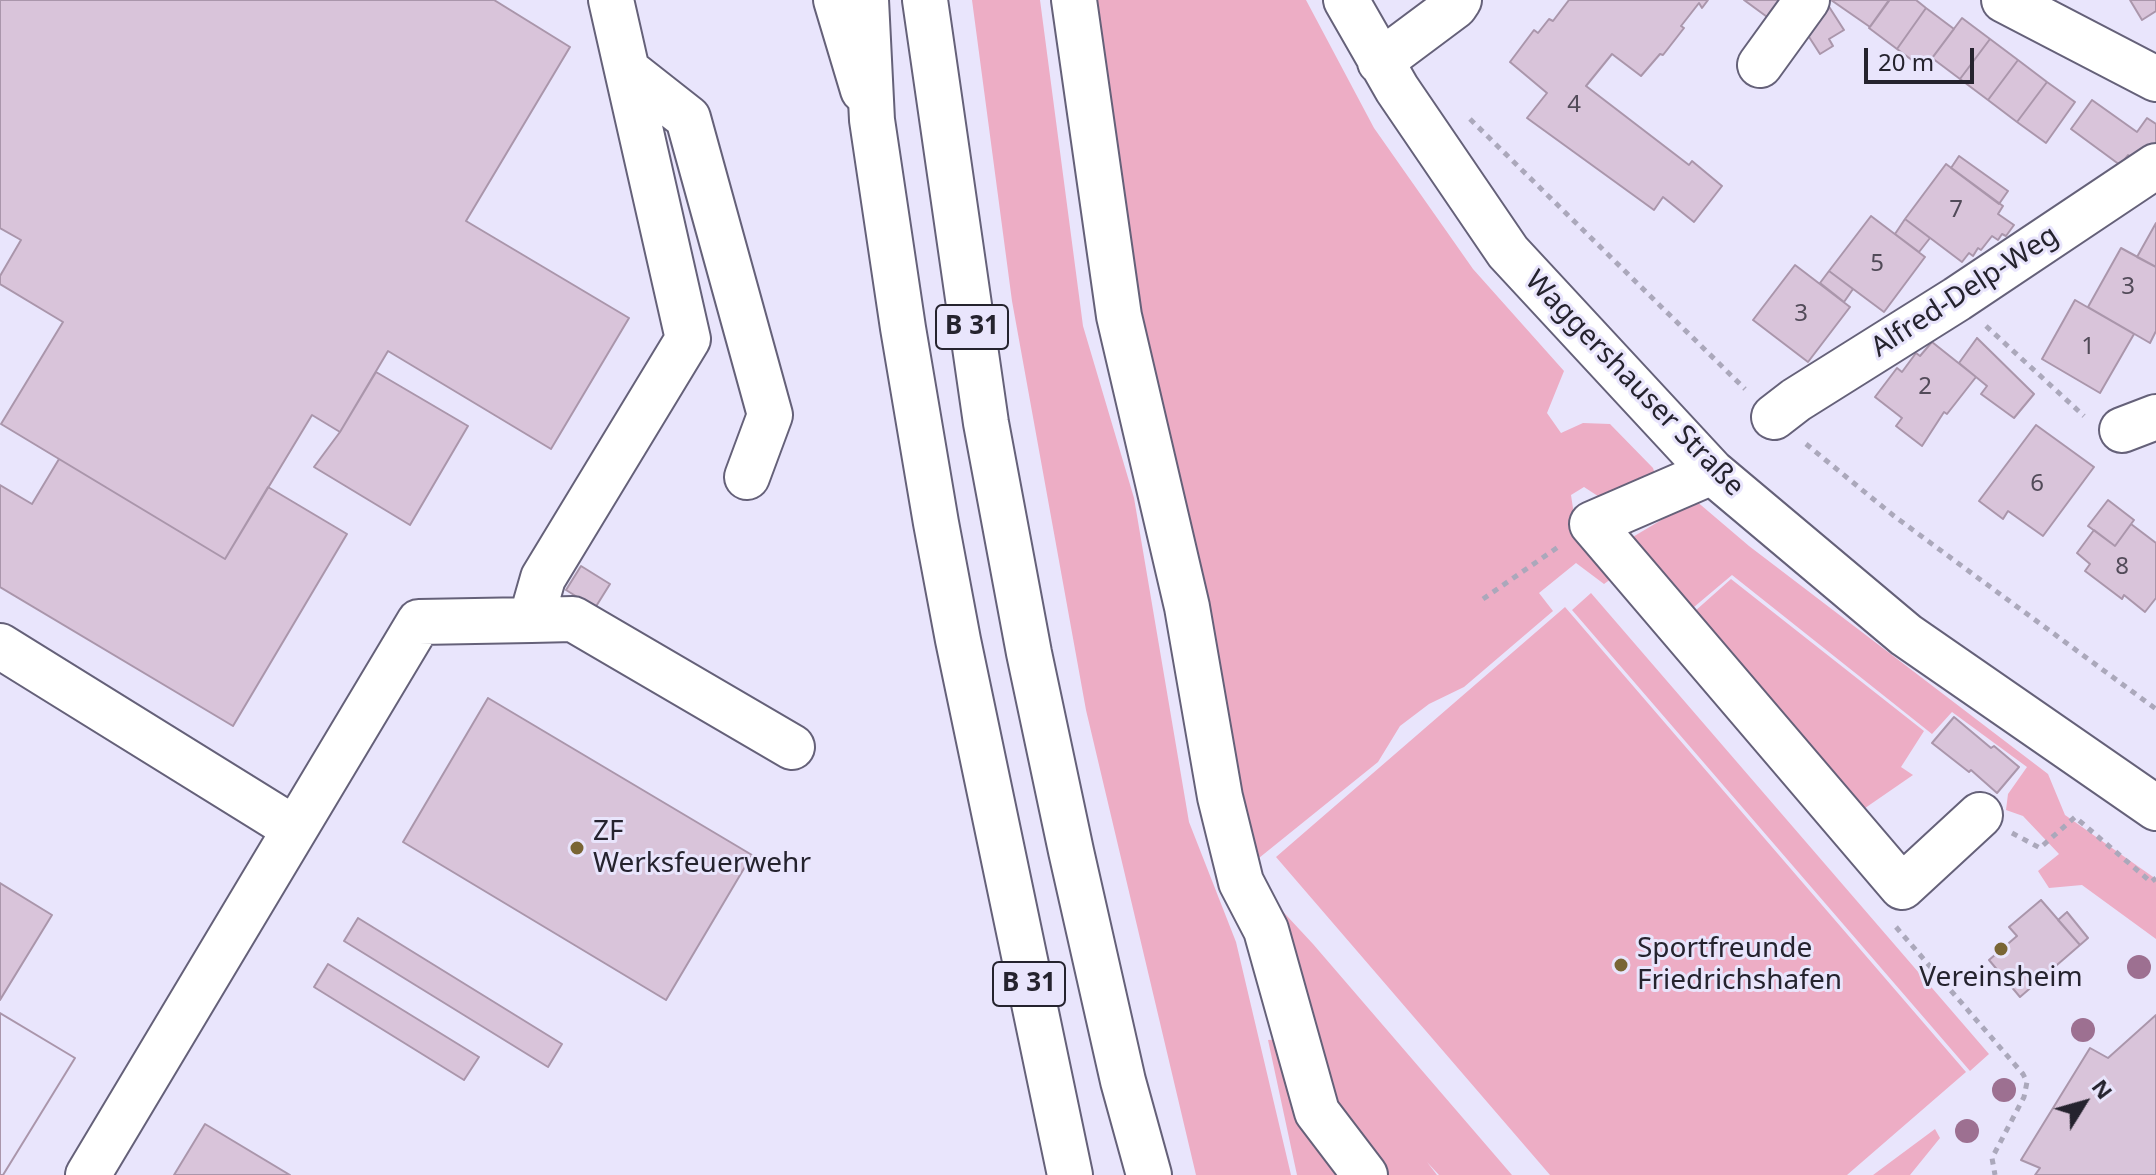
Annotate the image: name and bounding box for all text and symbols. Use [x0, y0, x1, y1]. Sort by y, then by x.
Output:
scale bar [1868, 32, 1978, 82]
text: 20 m [1878, 45, 1934, 78]
house number: 4 [1567, 91, 1581, 119]
house number: 7 [1949, 196, 1963, 224]
street label: Alfred-Delp-Weg [1865, 219, 2065, 365]
house number: 5 [1870, 250, 1884, 278]
street label: Waggershauser Straße [1518, 264, 1750, 504]
house number: 3 [2121, 273, 2135, 301]
house number: 3 [1794, 300, 1808, 328]
road number: B 31 [936, 305, 1008, 349]
house number: 1 [2081, 333, 2095, 361]
house number: 2 [1918, 373, 1932, 401]
house number: 6 [2030, 470, 2044, 498]
house number: 8 [2115, 553, 2129, 581]
place label: ZF Werksfeuerwehr [593, 815, 811, 881]
marker: ZF Werksfeuerwehr [568, 839, 586, 857]
place label: Sportfreunde Friedrichshafen [1637, 932, 1842, 998]
marker: Vereinsheim [1992, 940, 2010, 958]
marker: Sportfreunde Friedrichshafen [1612, 956, 1630, 974]
place label: Vereinsheim [1919, 961, 2083, 995]
road number: B 31 [993, 962, 1065, 1006]
north arrow [2044, 1063, 2124, 1143]
text: N [2086, 1072, 2121, 1105]

